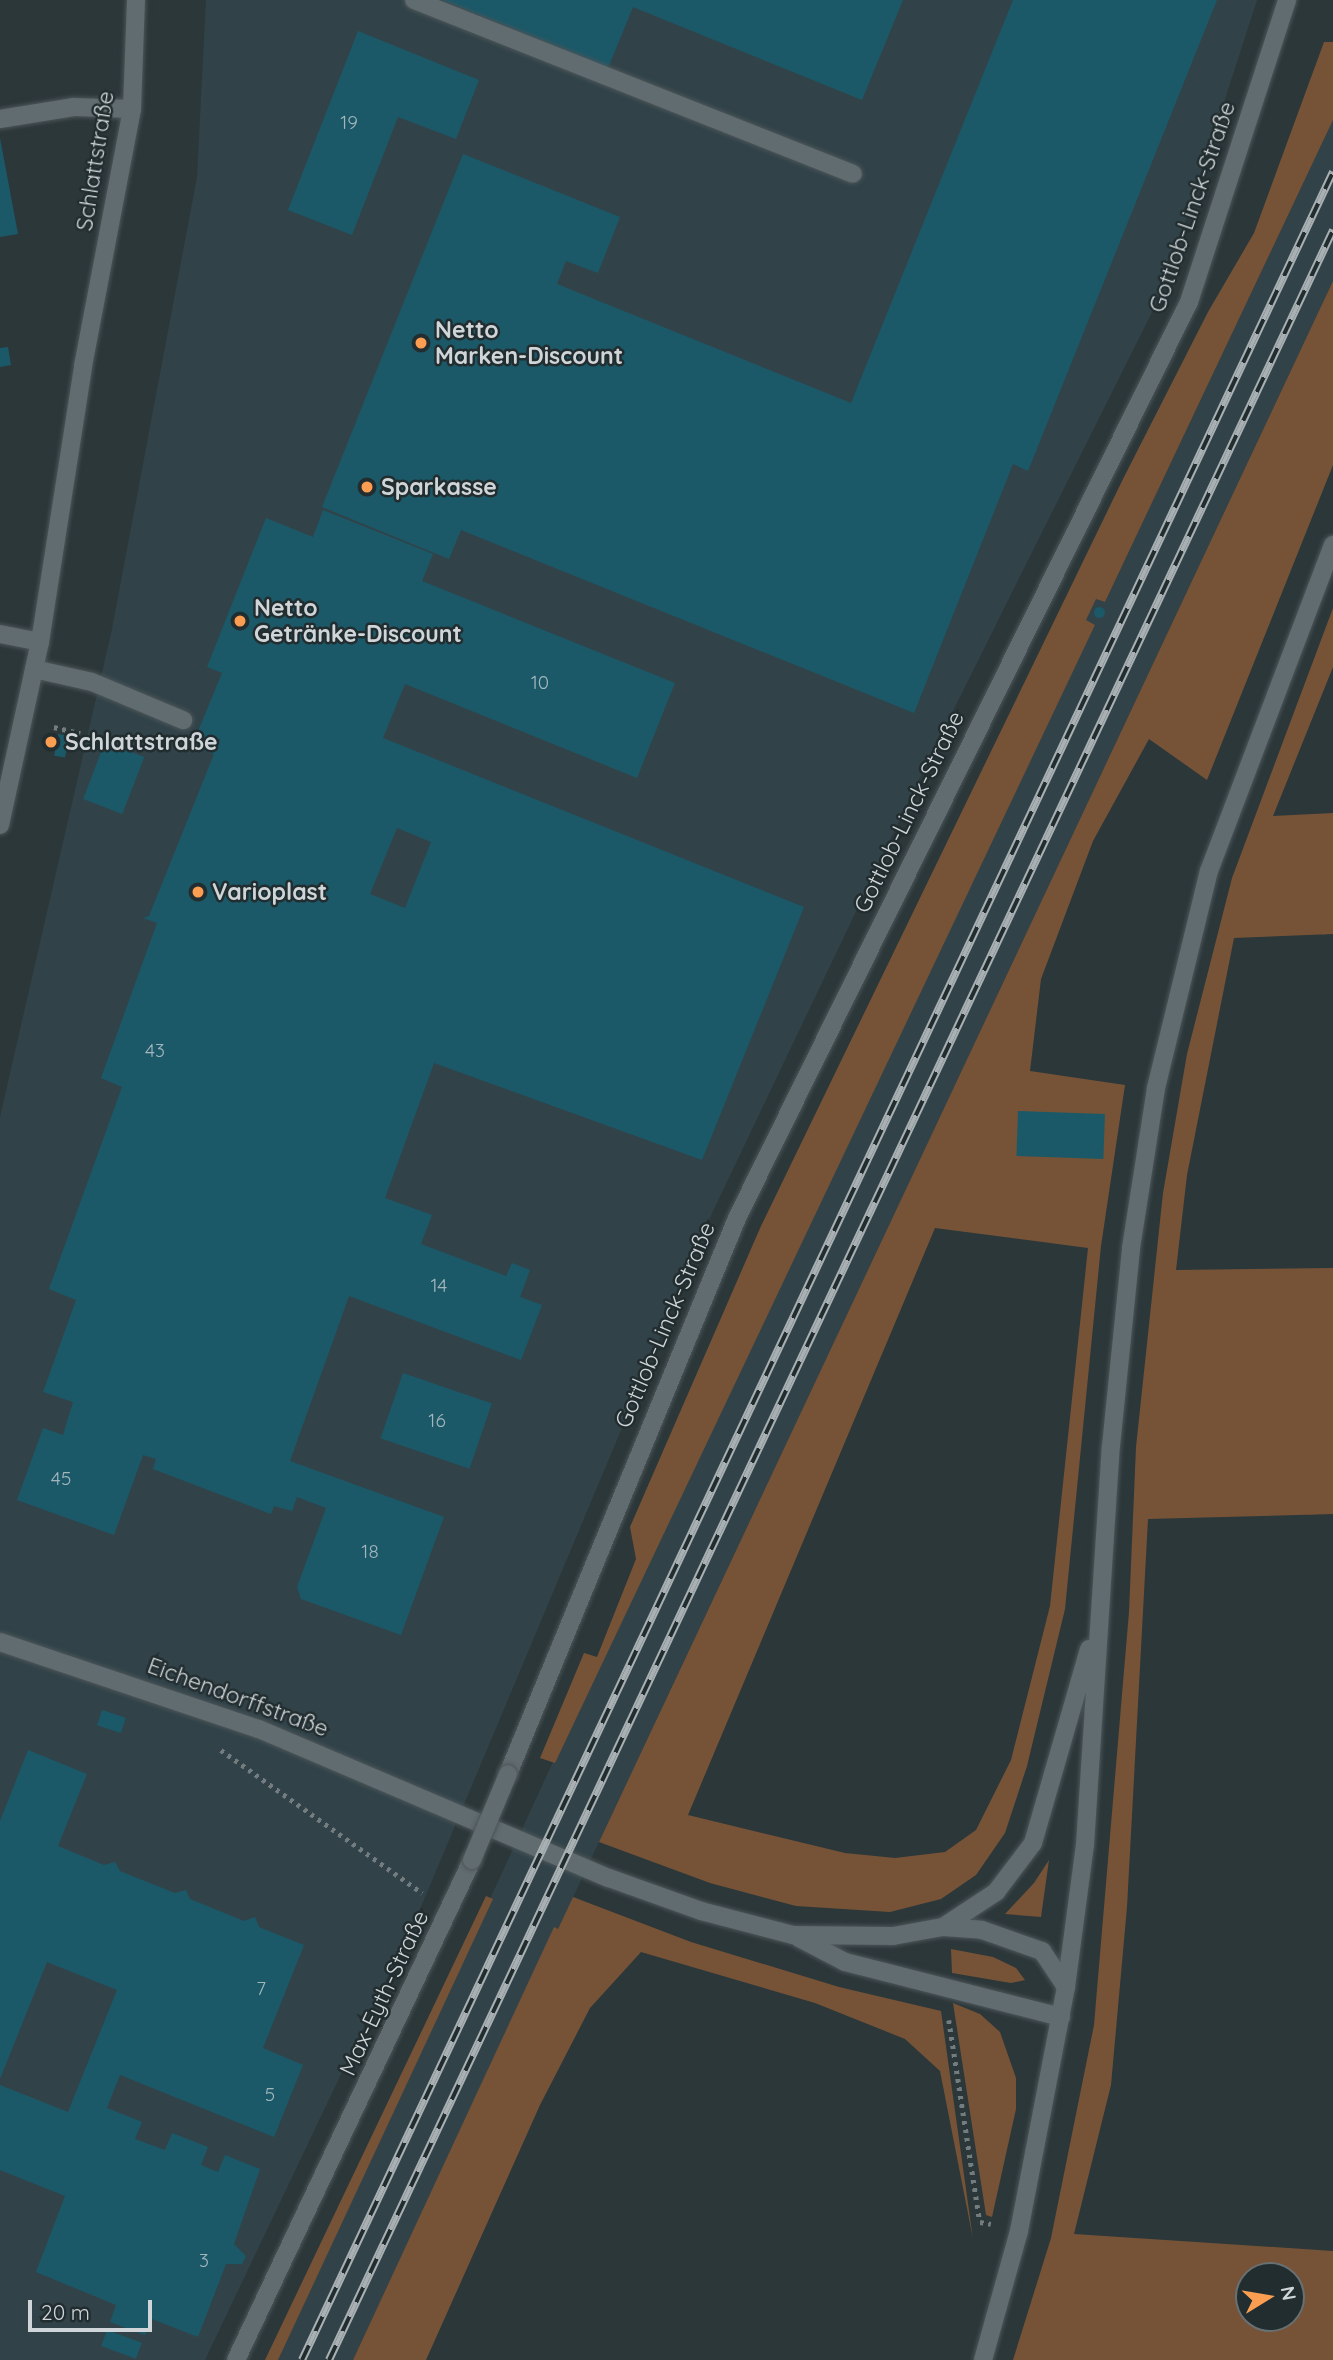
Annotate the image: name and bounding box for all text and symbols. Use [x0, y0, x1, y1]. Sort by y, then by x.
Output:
street label: Schlattstraße [70, 89, 120, 233]
street label: Gottlob-Linck-Straße [1143, 98, 1241, 316]
house number: 19 [340, 112, 358, 134]
place label: Netto Marken-Discount [435, 316, 623, 370]
marker: Netto Marken-Discount [413, 335, 429, 351]
place label: Sparkasse [381, 473, 497, 501]
marker: Sparkasse [359, 479, 375, 495]
place label: Netto Getränke-Discount [254, 594, 462, 648]
marker: Netto Getränke-Discount [232, 613, 248, 629]
house number: 10 [531, 672, 549, 694]
street label: Gottlob-Linck-Straße [848, 707, 970, 917]
place label: Schlattstraße [65, 728, 218, 756]
marker: Schlattstraße [43, 734, 59, 750]
place label: Varioplast [212, 878, 327, 906]
marker: Varioplast [190, 884, 206, 900]
house number: 43 [145, 1040, 165, 1062]
street label: Gottlob-Linck-Straße [609, 1218, 721, 1432]
house number: 14 [431, 1275, 447, 1297]
house number: 16 [428, 1410, 446, 1432]
house number: 45 [51, 1468, 71, 1490]
house number: 18 [361, 1541, 379, 1563]
street label: Eichendorffstraße [144, 1651, 332, 1743]
street label: Max-Eyth-Straße [334, 1906, 434, 2080]
house number: 7 [256, 1978, 266, 2000]
house number: 5 [265, 2084, 275, 2106]
house number: 3 [199, 2250, 209, 2272]
north arrow [1235, 2262, 1305, 2332]
text: N [1276, 2284, 1302, 2303]
scale bar [32, 2286, 156, 2330]
text: 20 m [41, 2299, 90, 2325]

